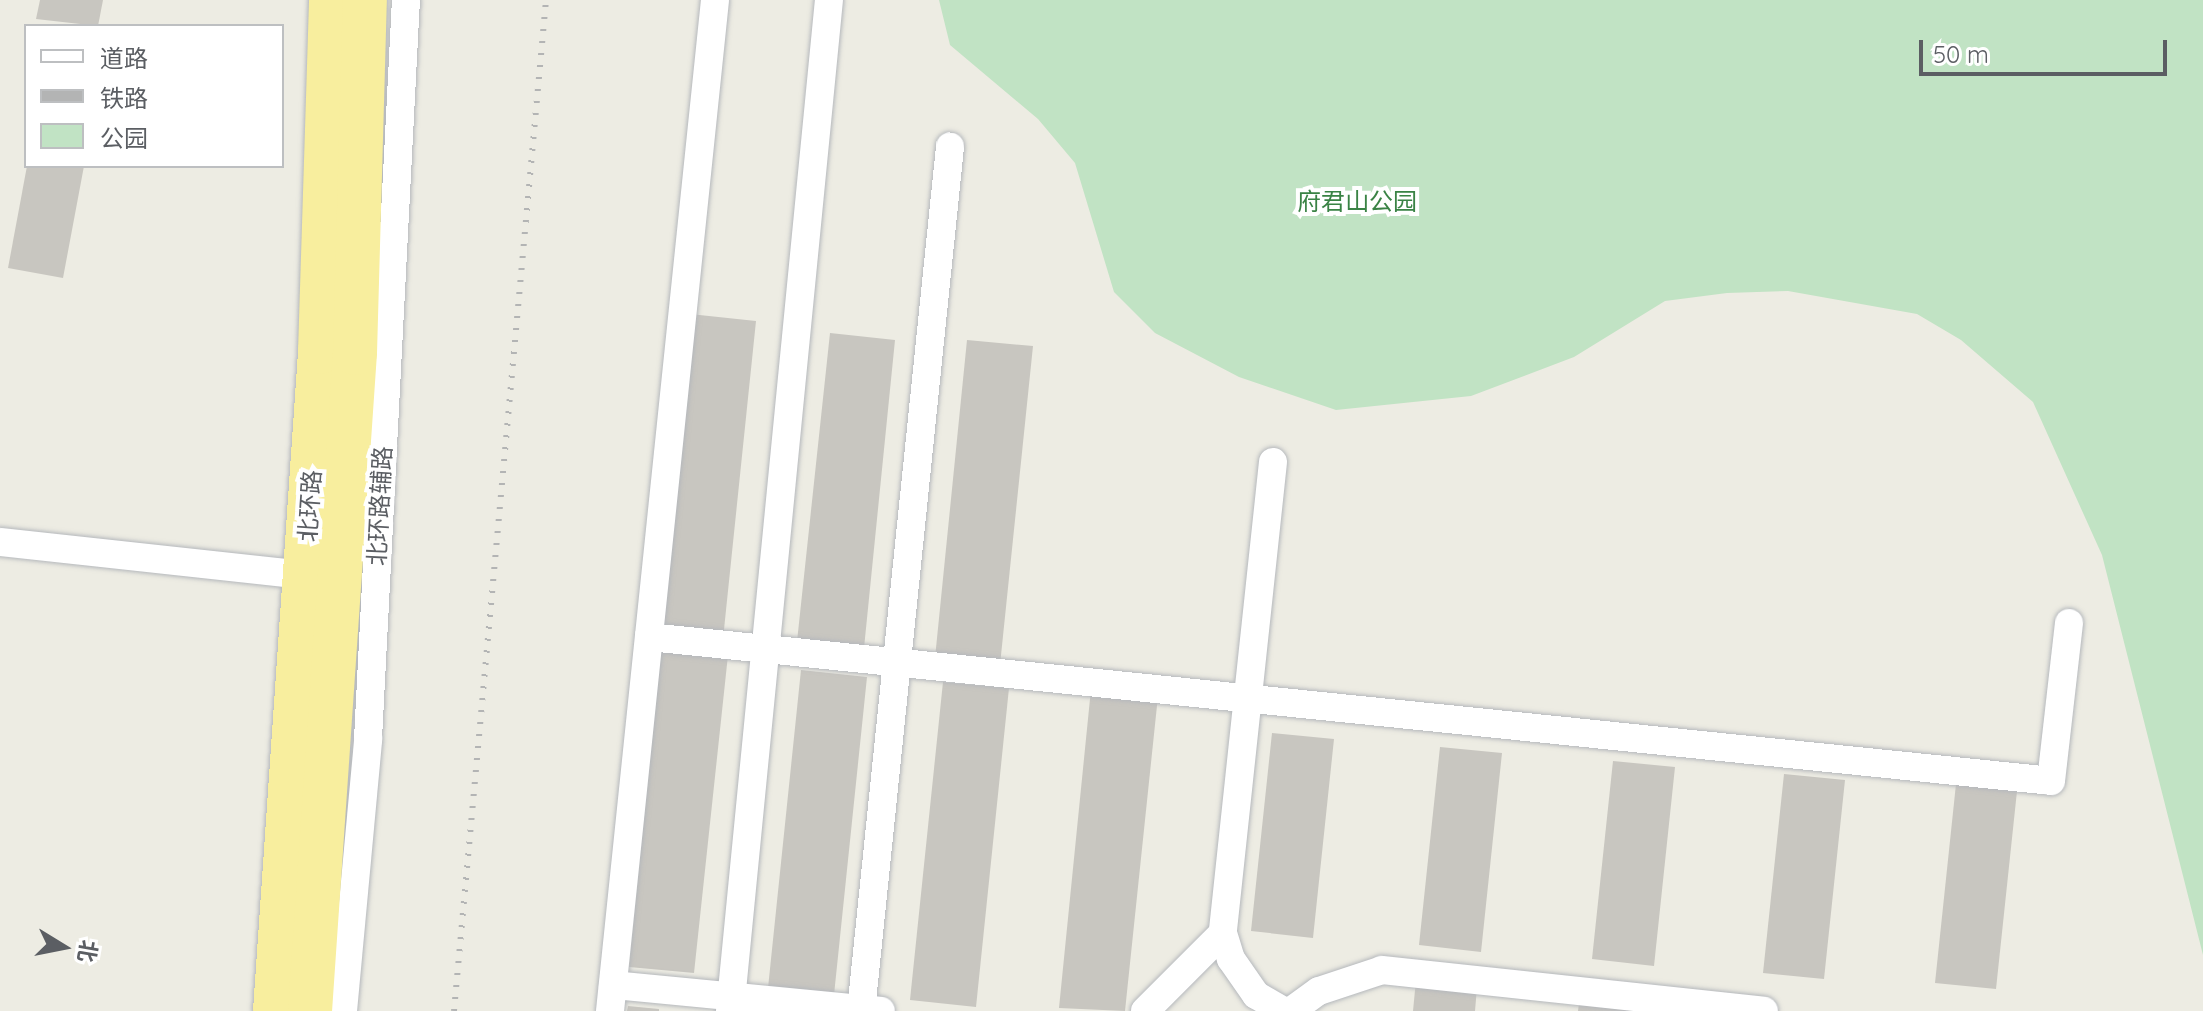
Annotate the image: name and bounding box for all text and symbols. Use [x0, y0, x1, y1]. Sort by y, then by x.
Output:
legend [24, 24, 284, 168]
scale bar [1923, 24, 2171, 74]
text: 50 m [1933, 39, 1989, 69]
text: 道路 [100, 43, 148, 73]
text: 铁路 [100, 83, 148, 113]
text: 公园 [100, 123, 148, 153]
park label: 府君山公园 [1297, 188, 1417, 216]
street label: 北环路辅路 [362, 445, 398, 567]
street label: 北环路 [293, 469, 327, 543]
north arrow [24, 907, 104, 987]
text: 北 [72, 938, 103, 964]

